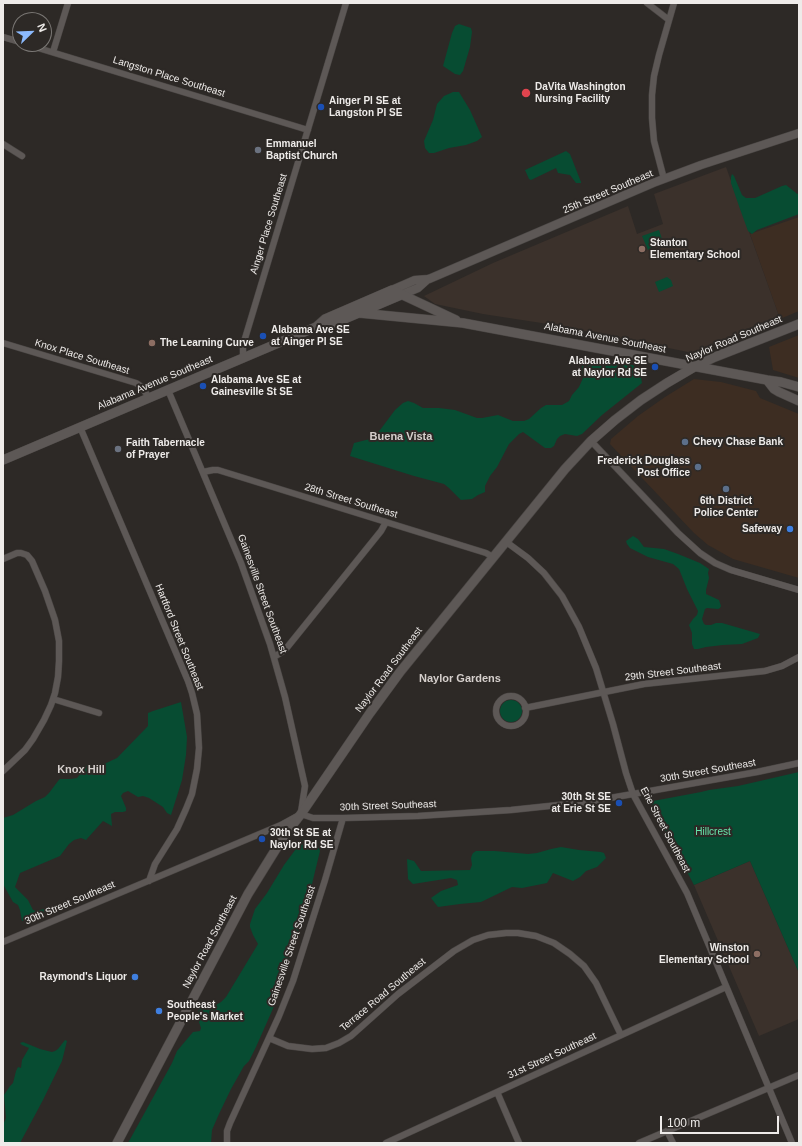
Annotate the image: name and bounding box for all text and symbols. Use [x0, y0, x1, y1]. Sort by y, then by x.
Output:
north arrow [12, 12, 52, 52]
text: N [35, 22, 49, 34]
street label: Langston Place Southeast [111, 54, 227, 100]
place label: DaVita Washington Nursing Facility [535, 81, 626, 104]
marker: DaVita Washington Nursing Facility [520, 87, 532, 99]
place label: Ainger Pl SE at Langston Pl SE [329, 95, 402, 118]
marker: Ainger Pl SE at Langston Pl SE [316, 102, 326, 112]
place label: Emmanuel Baptist Church [266, 138, 338, 162]
marker: Emmanuel Baptist Church [253, 145, 263, 155]
street label: 25th Street Southeast [561, 168, 655, 216]
street label: Ainger Place Southeast [248, 172, 290, 276]
place label: Stanton Elementary School [650, 237, 740, 260]
marker: Stanton Elementary School [637, 244, 647, 254]
street label: Naylor Road Southeast [684, 313, 784, 365]
street label: Alabama Avenue Southeast [543, 320, 667, 356]
place label: Alabama Ave SE at Ainger Pl SE [271, 324, 350, 348]
marker: Alabama Ave SE at Ainger Pl SE [258, 331, 268, 341]
street label: Knox Place Southeast [33, 337, 131, 377]
place label: The Learning Curve [160, 337, 254, 349]
marker: The Learning Curve [147, 338, 157, 348]
street label: Alabama Avenue Southeast [96, 353, 214, 413]
place label: Alabama Ave SE at Naylor Rd SE [568, 355, 647, 378]
marker: Alabama Ave SE at Naylor Rd SE [650, 362, 660, 372]
place label: Alabama Ave SE at Gainesville St SE [211, 374, 301, 398]
marker: Alabama Ave SE at Gainesville St SE [198, 381, 208, 391]
district label: Buena Vista [370, 430, 432, 444]
place label: Chevy Chase Bank [693, 436, 783, 448]
place label: Faith Tabernacle of Prayer [126, 437, 205, 460]
marker: Chevy Chase Bank [680, 437, 690, 447]
marker: Faith Tabernacle of Prayer [113, 444, 123, 454]
place label: Frederick Douglass Post Office [597, 455, 690, 478]
marker: Frederick Douglass Post Office [693, 462, 703, 472]
street label: 28th Street Southeast [303, 481, 399, 521]
marker: 6th District Police Center [721, 484, 731, 494]
place label: 6th District Police Center [694, 495, 758, 518]
place label: Safeway [742, 523, 782, 535]
marker: Safeway [785, 524, 795, 534]
street label: Gainesville Street Southeast [235, 533, 289, 655]
street label: Hartford Street Southeast [152, 582, 206, 692]
street label: Naylor Road Southeast [353, 625, 425, 715]
street label: 29th Street Southeast [624, 660, 722, 684]
district label: Naylor Gardens [419, 672, 501, 686]
street label: 30th Street Southeast [659, 757, 757, 785]
district label: Knox Hill [57, 763, 105, 777]
street label: Erie Street Southeast [637, 785, 693, 875]
place label: 30th St SE at Erie St SE [552, 791, 611, 814]
street label: 30th Street Southeast [339, 798, 437, 814]
marker: 30th St SE at Erie St SE [614, 798, 624, 808]
park label: Hillcrest [695, 826, 731, 838]
place label: 30th St SE at Naylor Rd SE [270, 827, 333, 850]
marker: 30th St SE at Naylor Rd SE [257, 834, 267, 844]
street label: 30th Street Southeast [23, 879, 117, 927]
street label: Gainesville Street Southeast [266, 884, 318, 1008]
street label: Naylor Road Southeast [180, 894, 240, 990]
place label: Winston Elementary School [659, 942, 749, 966]
marker: Winston Elementary School [752, 949, 762, 959]
street label: Terrace Road Southeast [338, 956, 428, 1034]
place label: Raymond's Liquor [40, 971, 127, 983]
marker: Raymond's Liquor [130, 972, 140, 982]
place label: Southeast People's Market [167, 999, 243, 1022]
marker: Southeast People's Market [154, 1006, 164, 1016]
street label: 31st Street Southeast [506, 1030, 598, 1082]
scale bar [662, 1108, 781, 1134]
text: 100 m [667, 1116, 700, 1130]

